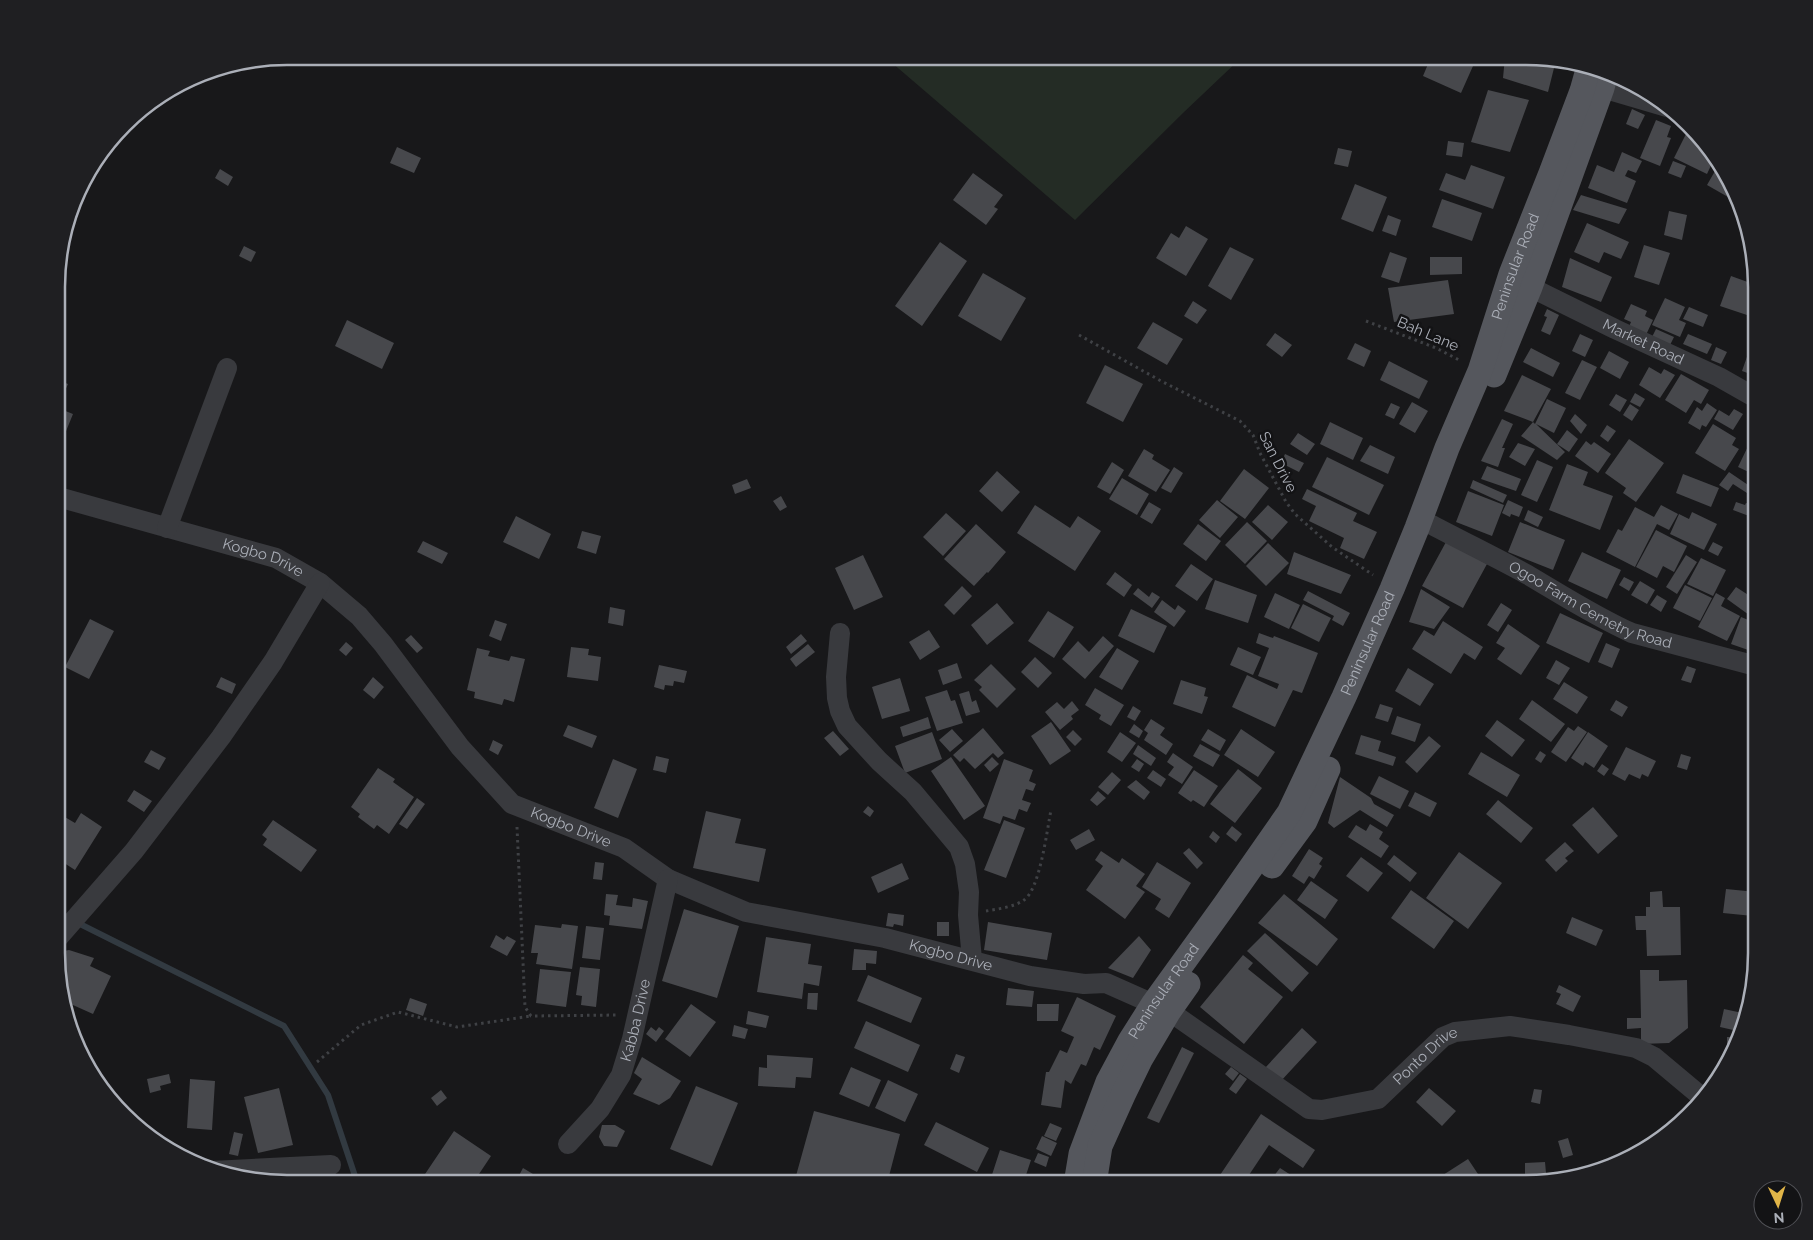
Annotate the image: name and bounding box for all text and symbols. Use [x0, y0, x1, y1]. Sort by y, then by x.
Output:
street label: Peninsular Road [1488, 211, 1543, 322]
street label: Bah Lane [1394, 313, 1462, 355]
street label: Market Road [1600, 315, 1687, 369]
street label: San Drive [1255, 429, 1301, 496]
street label: Kogbo Drive [221, 535, 307, 581]
street label: Ogoo Farm Cemetry Road [1506, 557, 1674, 652]
street label: Peninsular Road [1337, 588, 1399, 698]
street label: Kogbo Drive [528, 803, 614, 851]
street label: Kogbo Drive [907, 936, 995, 975]
street label: Peninsular Road [1125, 940, 1203, 1042]
street label: Kabba Drive [617, 977, 654, 1064]
street label: Ponto Drive [1389, 1023, 1460, 1089]
north arrow [1753, 1180, 1803, 1230]
text: N [1773, 1210, 1785, 1226]

